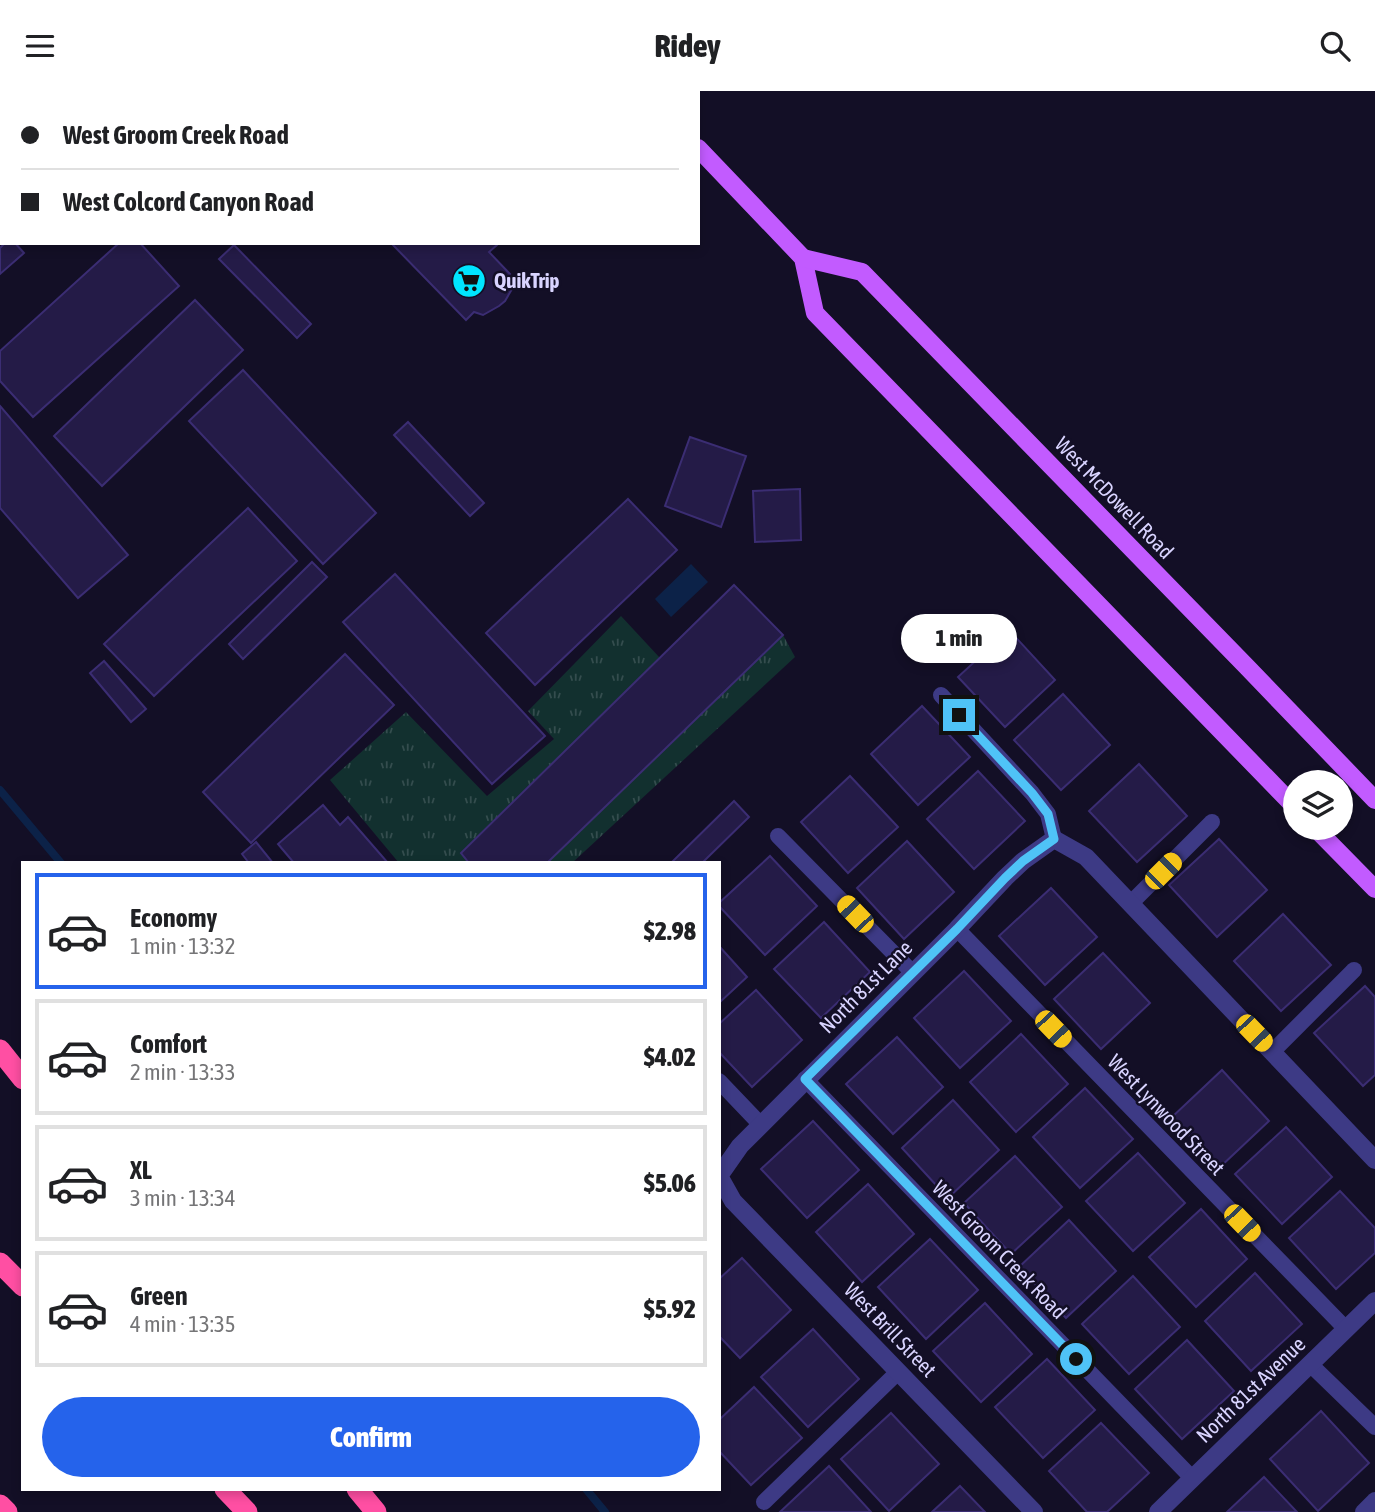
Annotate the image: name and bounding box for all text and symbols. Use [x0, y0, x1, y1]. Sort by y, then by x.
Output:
icon: menu [21, 27, 59, 65]
text: Ridey [655, 27, 720, 64]
icon: search [1316, 27, 1354, 65]
text: West Groom Creek Road [63, 120, 289, 150]
text: West Colcord Canyon Road [63, 187, 314, 217]
supermarket icon: QuikTrip [450, 262, 488, 300]
place label: QuikTrip [494, 268, 559, 292]
street label: West McDowell Road [1051, 432, 1179, 563]
callout: 1 min [901, 613, 1017, 663]
text: 1 min [936, 625, 982, 651]
route end [943, 699, 975, 731]
map controls [1283, 770, 1353, 840]
button: layers [1283, 770, 1353, 840]
car [1141, 849, 1186, 893]
car [833, 892, 878, 936]
icon: car [46, 900, 109, 963]
text: Economy [130, 903, 217, 933]
text: $2.98 [644, 916, 696, 946]
text: 1 min · 13:32 [130, 933, 236, 959]
street label: North 81st Lane [814, 935, 917, 1038]
car [1031, 1007, 1076, 1051]
car [1232, 1011, 1277, 1055]
icon: car [46, 1026, 109, 1089]
text: Comfort [130, 1029, 207, 1059]
text: $4.02 [644, 1042, 696, 1072]
street label: West Lynwood Street [1103, 1049, 1230, 1179]
text: 2 min · 13:33 [130, 1059, 236, 1085]
icon: car [46, 1152, 109, 1215]
text: XL [130, 1155, 152, 1185]
text: $5.06 [644, 1168, 696, 1198]
street label: West Groom Creek Road [928, 1175, 1072, 1323]
text: 3 min · 13:34 [130, 1185, 236, 1211]
car [1220, 1201, 1265, 1245]
street label: West Brill Street [840, 1277, 942, 1381]
icon: car [46, 1278, 109, 1341]
text: Green [130, 1281, 188, 1311]
text: $5.92 [644, 1294, 696, 1324]
text: 4 min · 13:35 [130, 1311, 236, 1337]
street label: North 81st Avenue [1191, 1331, 1310, 1447]
route start [1060, 1343, 1092, 1375]
button: Confirm [42, 1397, 700, 1477]

